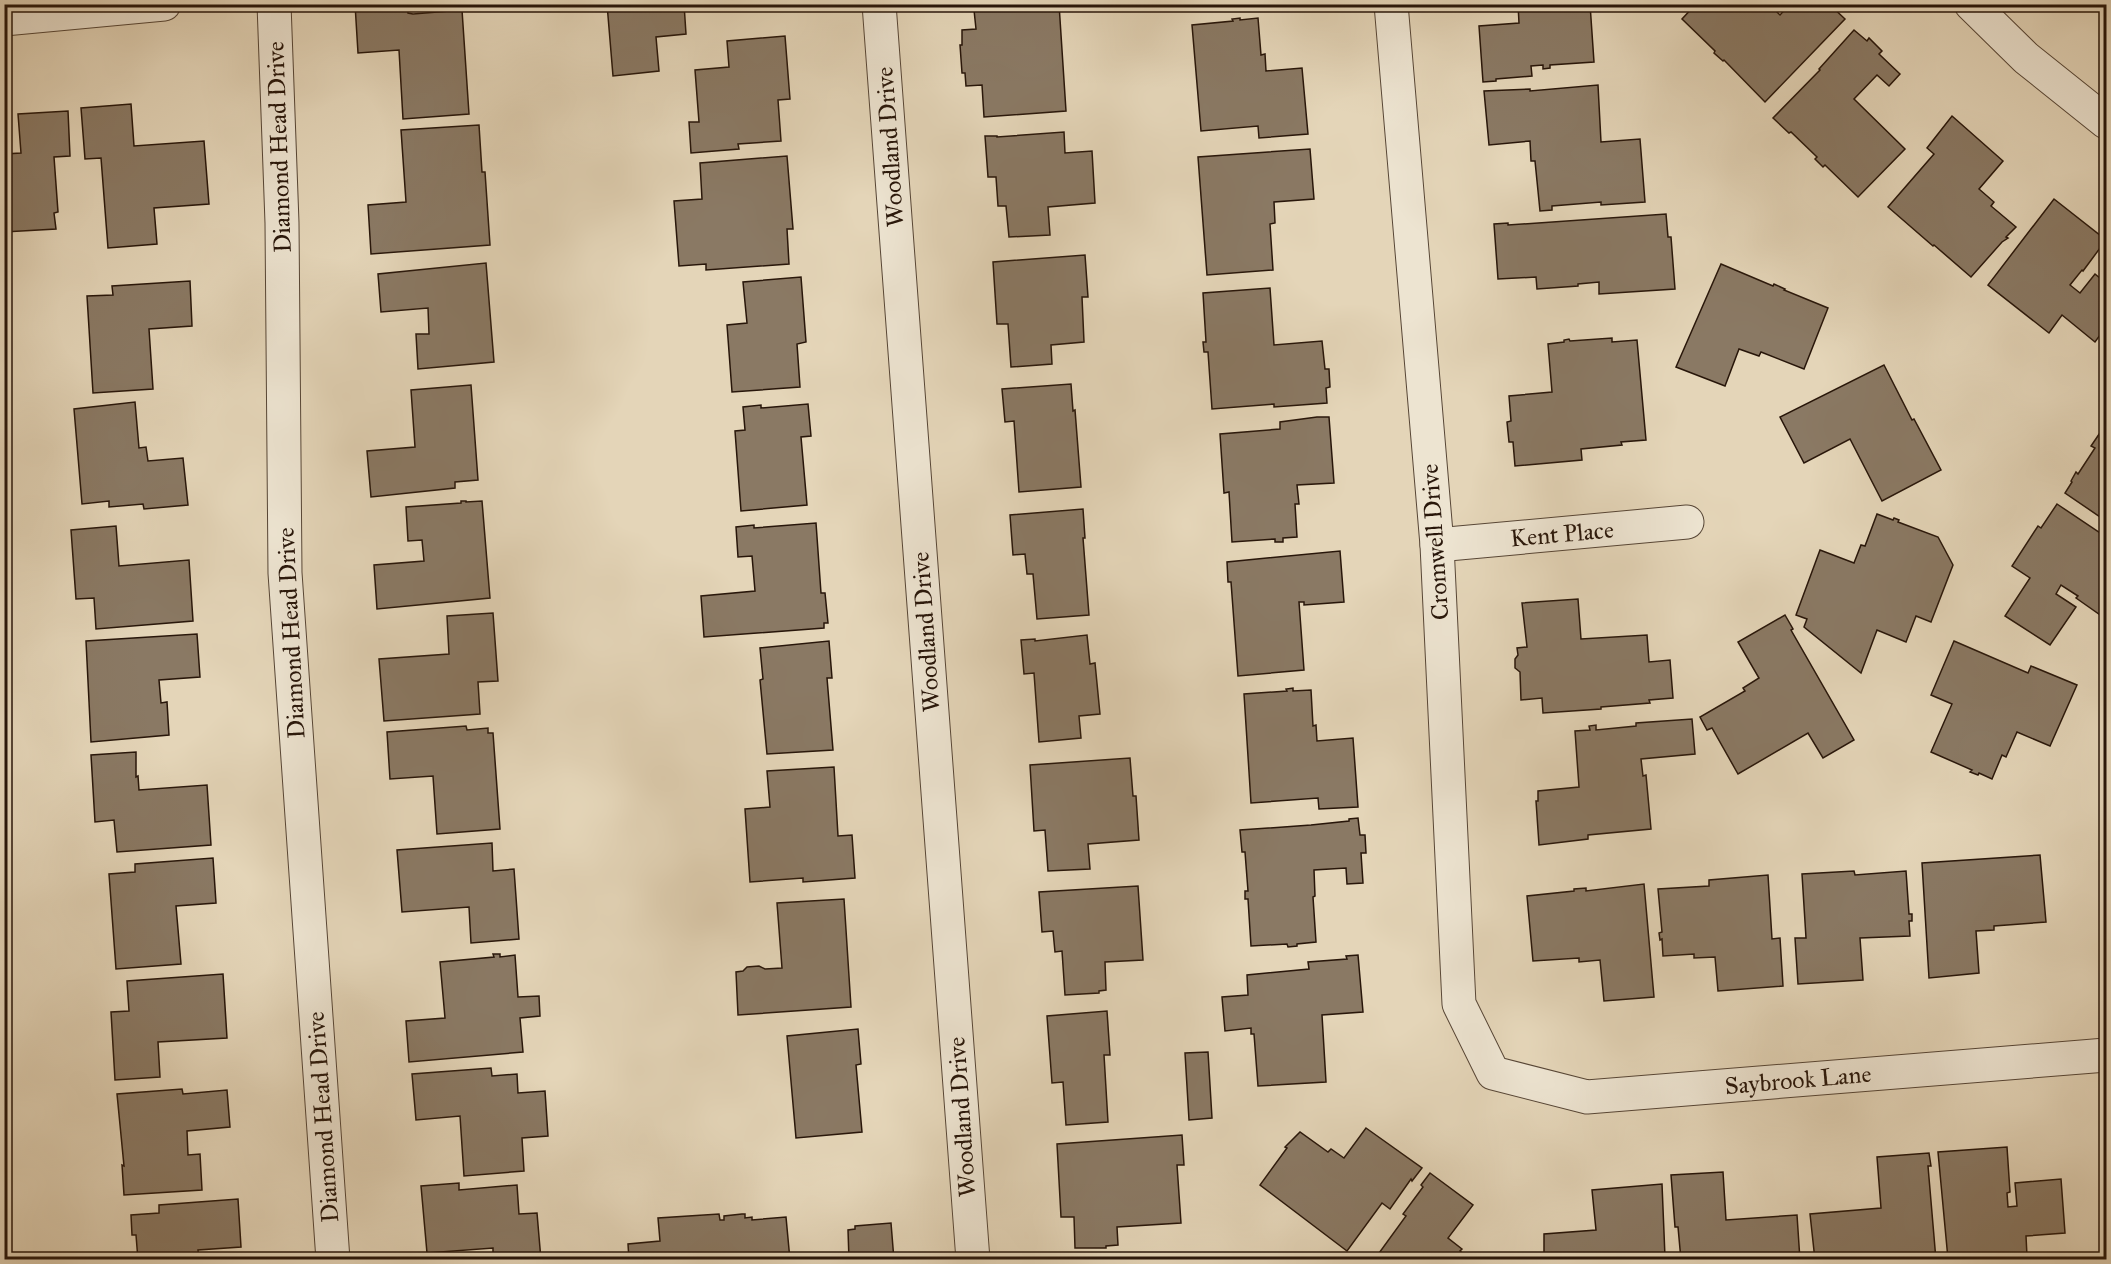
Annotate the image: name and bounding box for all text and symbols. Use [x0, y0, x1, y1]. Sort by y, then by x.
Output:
street label: Diamond Head Drive [260, 41, 298, 253]
street label: Woodland Drive [869, 66, 911, 228]
street label: Cromwell Drive [1415, 463, 1455, 621]
street label: Kent Place [1509, 515, 1615, 553]
street label: Diamond Head Drive [270, 527, 312, 739]
street label: Woodland Drive [905, 551, 947, 713]
street label: Diamond Head Drive [301, 1010, 345, 1224]
street label: Woodland Drive [941, 1036, 983, 1198]
street label: Saybrook Lane [1724, 1059, 1872, 1101]

